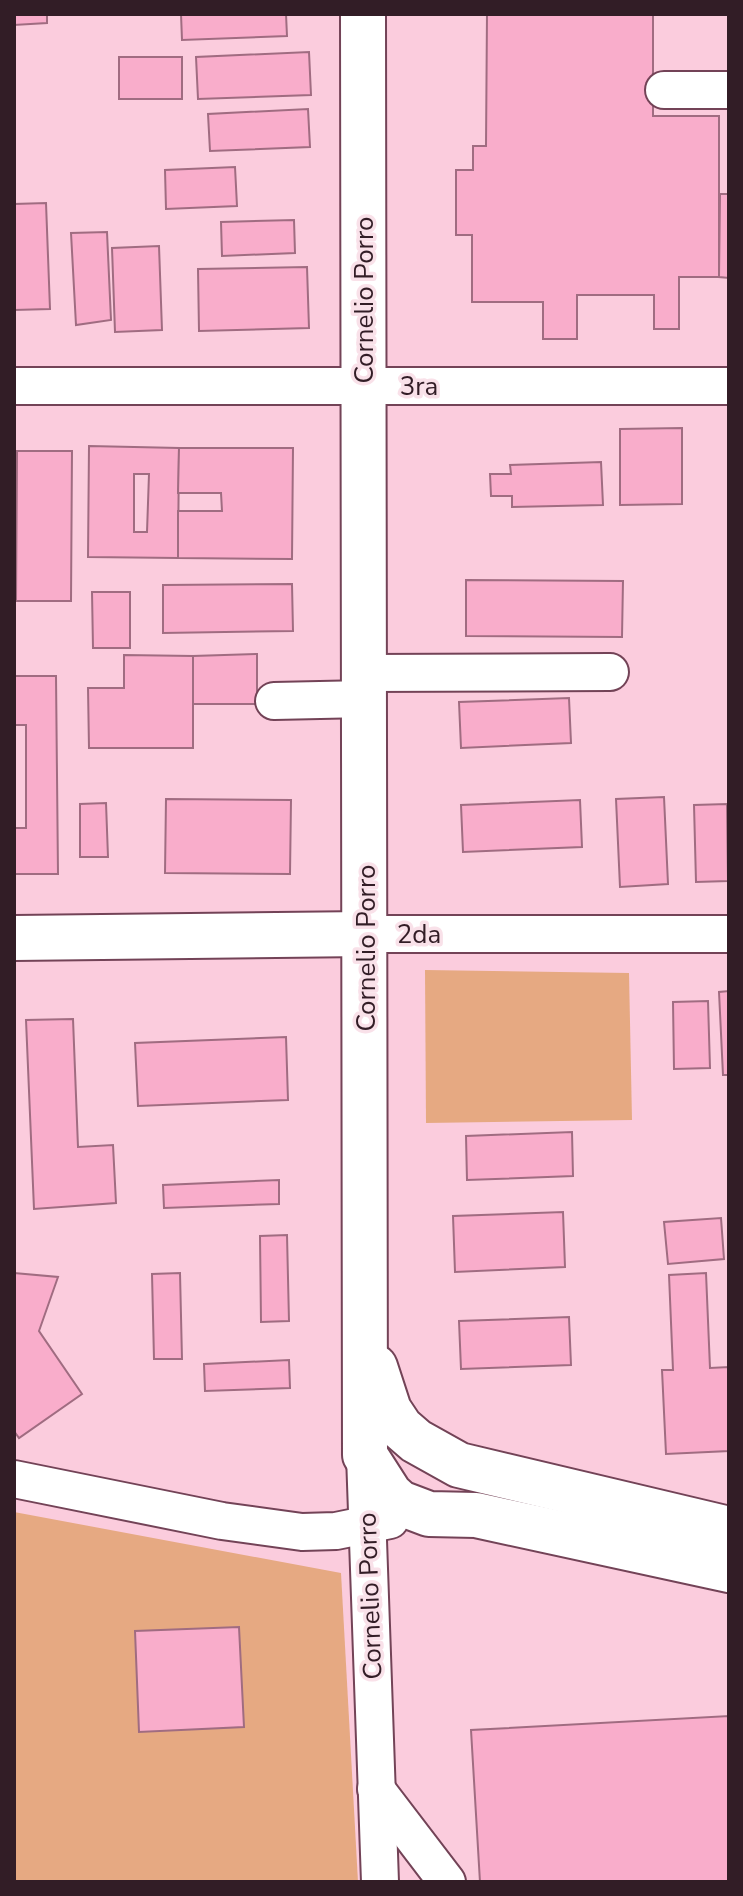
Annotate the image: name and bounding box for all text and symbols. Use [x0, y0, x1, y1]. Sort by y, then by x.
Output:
street label: Cornelio Porro [347, 216, 382, 384]
street label: 3ra [400, 369, 438, 404]
street label: Cornelio Porro [349, 864, 384, 1032]
street label: 2da [397, 917, 441, 952]
street label: Cornelio Porro [350, 1512, 390, 1680]

